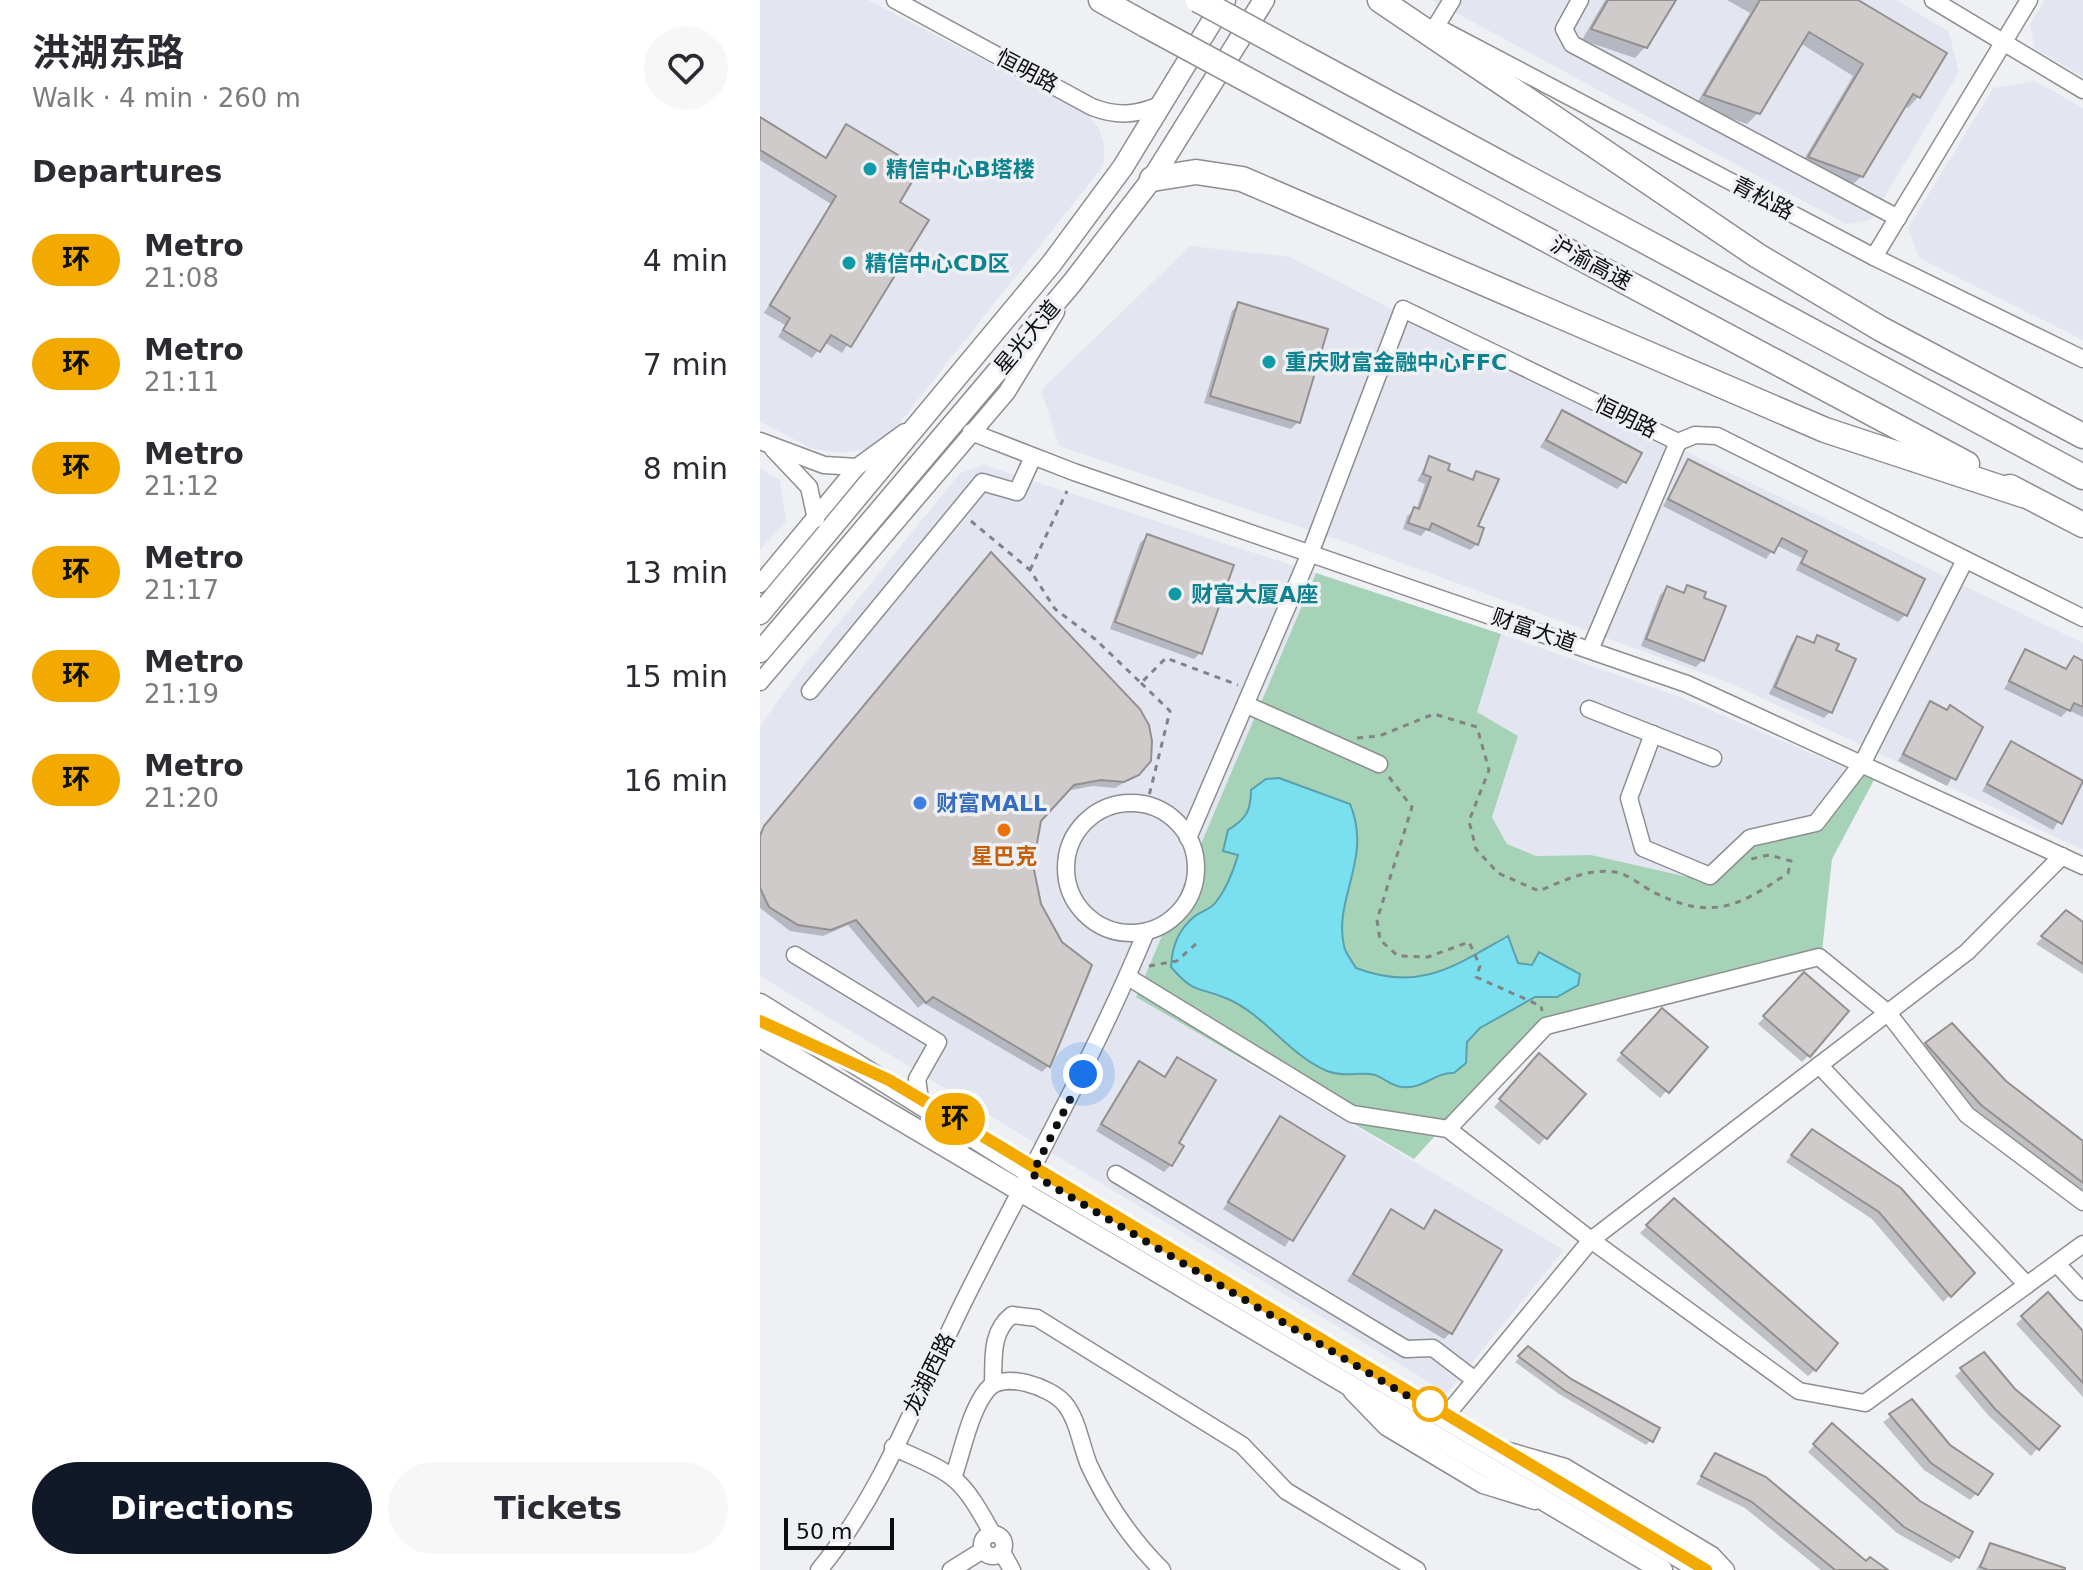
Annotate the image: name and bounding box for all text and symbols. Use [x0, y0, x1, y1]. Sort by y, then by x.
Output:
button: heart [644, 26, 728, 110]
text: 洪湖东路 [32, 31, 184, 75]
street label: 恒明路 [992, 44, 1062, 98]
text: Walk · 4 min · 260 m [32, 83, 301, 113]
text: Departures [32, 154, 222, 189]
place label: 精信中心B塔楼 [886, 157, 1035, 182]
marker: 精信中心B塔楼 [861, 160, 879, 178]
street label: 青松路 [1728, 171, 1798, 225]
text: Metro [144, 228, 244, 263]
street label: 沪渝高速 [1546, 231, 1636, 295]
text: 环 [62, 243, 90, 276]
text: 4 min [643, 243, 728, 278]
place label: 精信中心CD区 [865, 251, 1009, 276]
marker: 精信中心CD区 [840, 254, 858, 272]
text: 21:08 [144, 263, 219, 293]
street label: 星光大道 [989, 295, 1065, 379]
text: Metro [144, 332, 244, 367]
text: 环 [62, 347, 90, 380]
text: 7 min [643, 347, 728, 382]
place label: 重庆财富金融中心FFC [1285, 350, 1507, 375]
marker: 重庆财富金融中心FFC [1260, 353, 1278, 371]
text: 21:11 [144, 367, 219, 397]
street label: 恒明路 [1591, 391, 1661, 443]
text: Metro [144, 436, 244, 471]
text: 环 [62, 451, 90, 484]
text: 8 min [643, 451, 728, 486]
text: 21:12 [144, 471, 219, 501]
text: Metro [144, 540, 244, 575]
text: 环 [62, 555, 90, 588]
text: 13 min [624, 555, 728, 590]
text: 21:17 [144, 575, 219, 605]
place label: 财富大厦A座 [1191, 582, 1318, 607]
marker: 财富大厦A座 [1166, 585, 1184, 603]
street label: 财富大道 [1488, 604, 1580, 656]
text: Metro [144, 644, 244, 679]
text: 环 [62, 659, 90, 692]
text: 15 min [624, 659, 728, 694]
text: 21:19 [144, 679, 219, 709]
text: Metro [144, 748, 244, 783]
text: 环 [62, 763, 90, 796]
text: 16 min [624, 763, 728, 798]
text: 21:20 [144, 783, 219, 813]
place label: 财富MALL [936, 791, 1047, 816]
marker: 财富MALL [911, 794, 929, 812]
marker: 星巴克 [995, 821, 1013, 839]
place label: 星巴克 [971, 844, 1037, 869]
your location [1063, 1054, 1103, 1094]
line badge: 环 [929, 1093, 981, 1145]
text: 环 [941, 1102, 969, 1135]
street label: 龙湖西路 [898, 1329, 960, 1419]
unlabelled marker [1413, 1387, 1447, 1421]
button: Directions [32, 1462, 372, 1554]
button: Tickets [388, 1462, 728, 1554]
scale bar [784, 1514, 894, 1550]
text: 50 m [796, 1519, 852, 1544]

